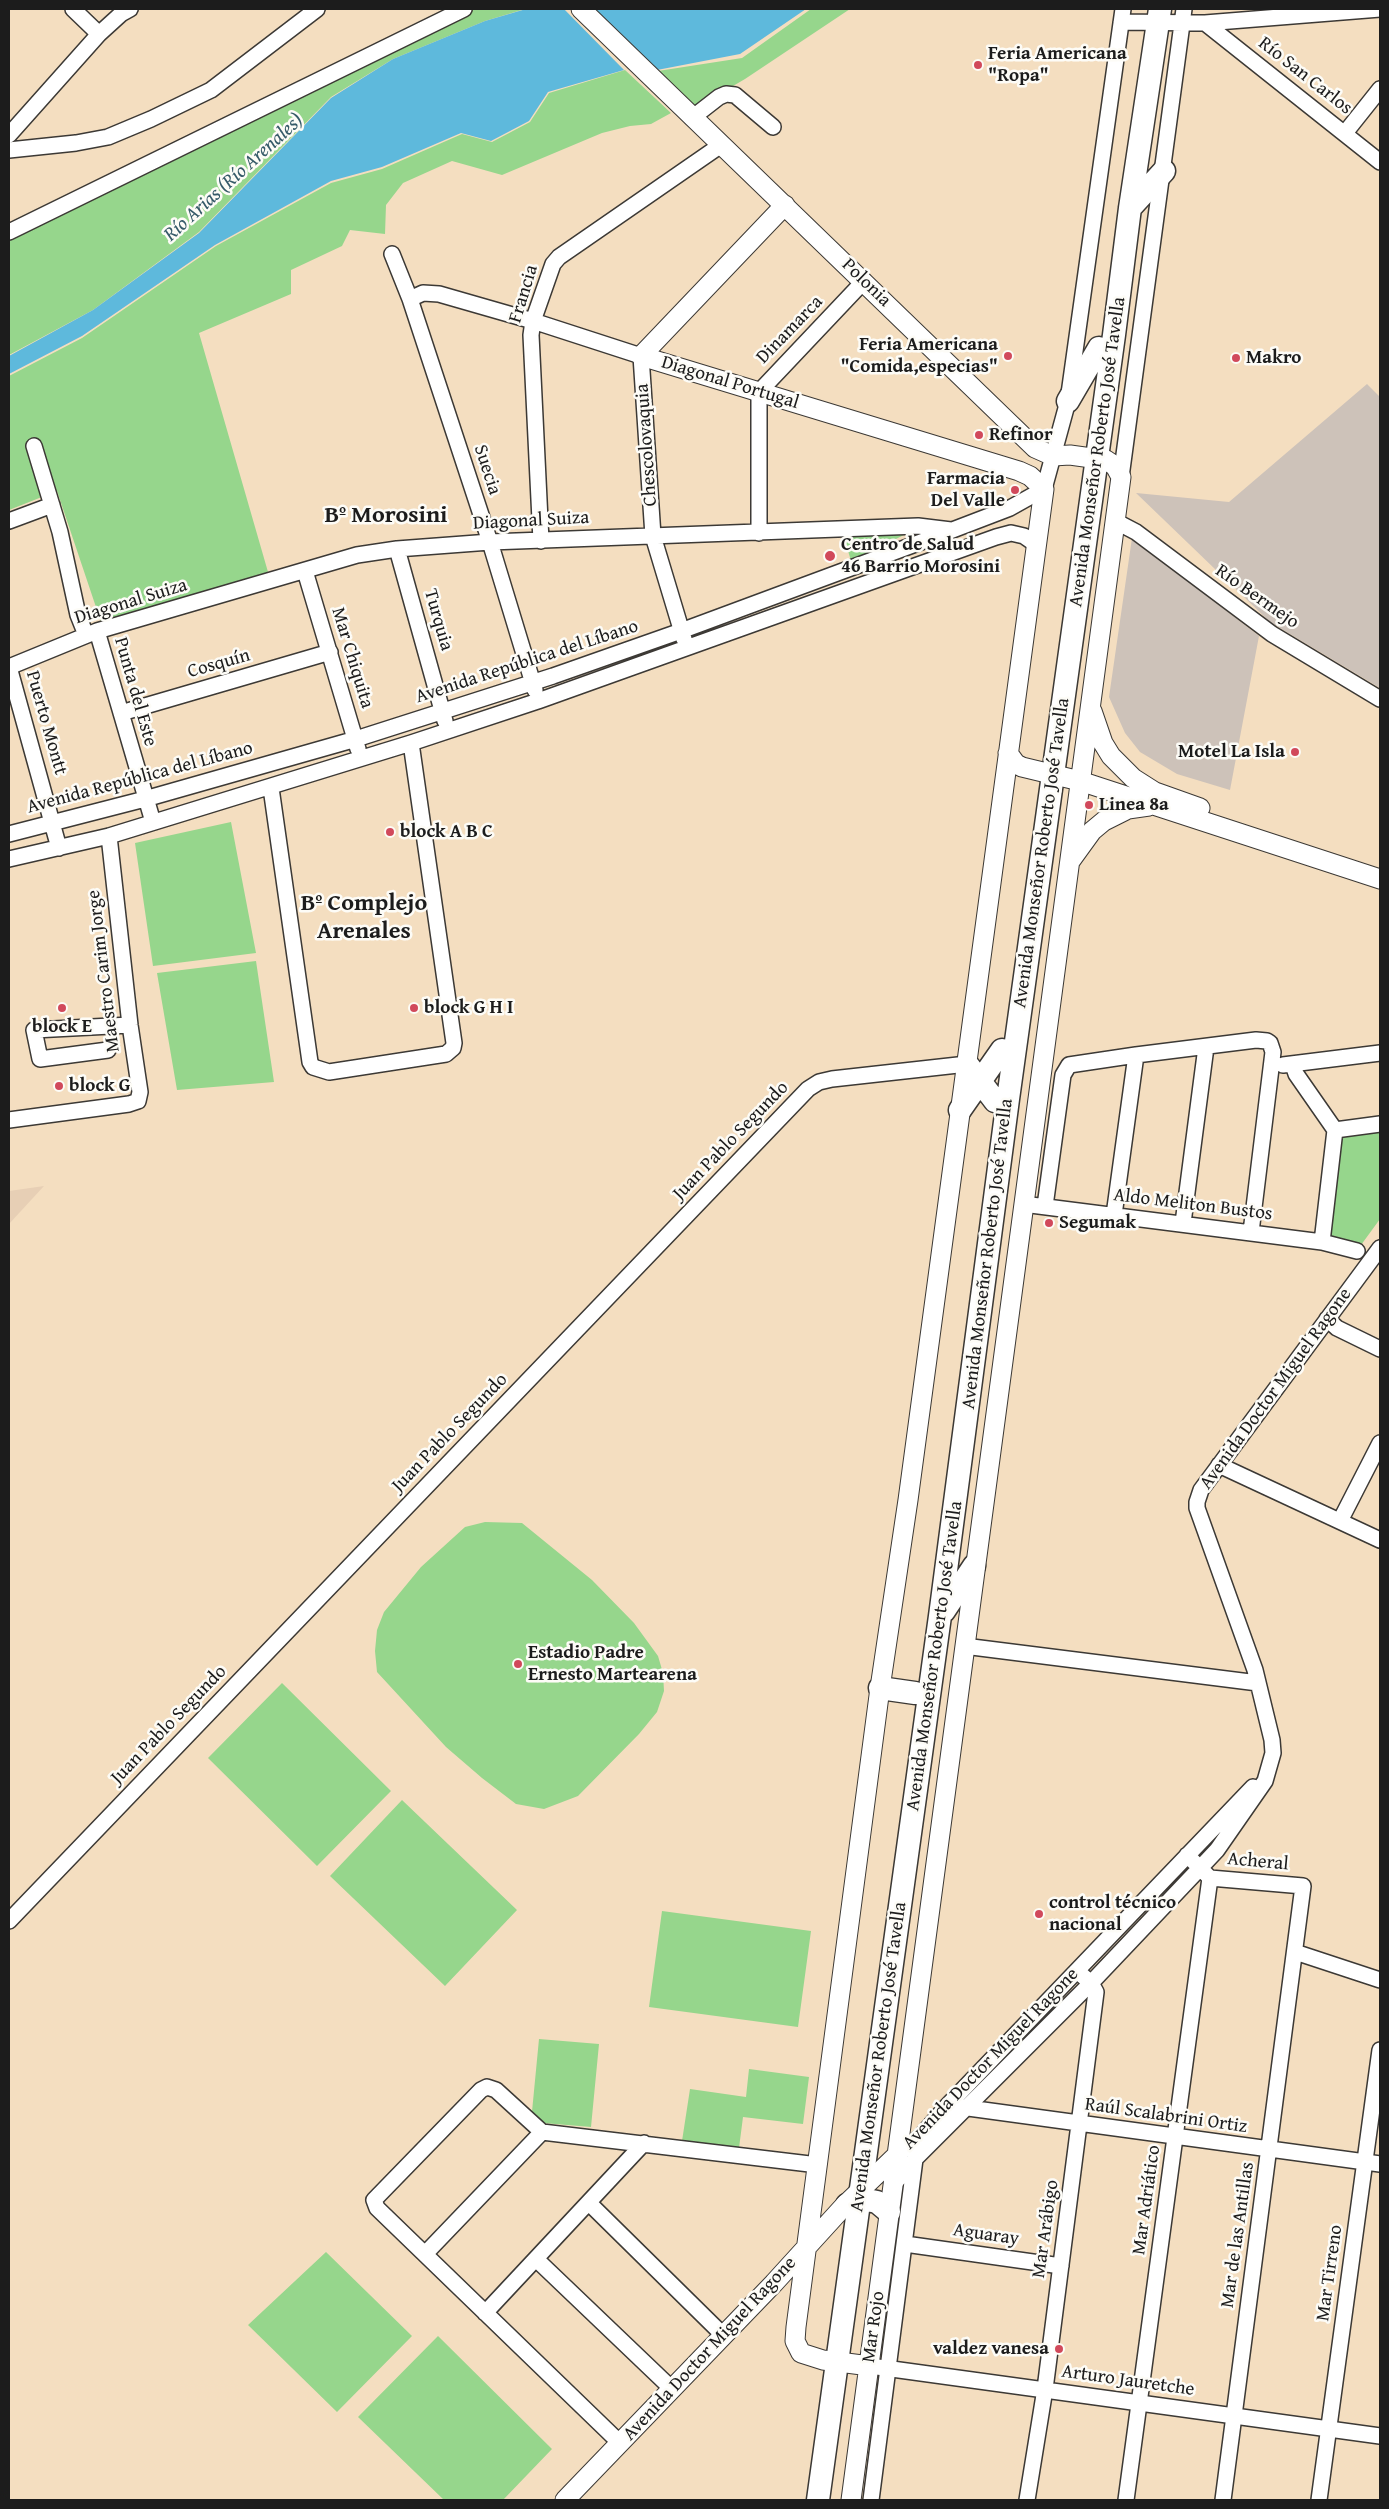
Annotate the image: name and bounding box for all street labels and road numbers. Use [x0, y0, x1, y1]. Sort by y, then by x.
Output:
street label: Río San Carlos [1253, 32, 1357, 120]
street label: Polonia [837, 254, 895, 312]
street label: Francia [504, 262, 544, 326]
street label: Dinamarca [752, 291, 828, 369]
street label: Avenida Monseñor Roberto José Tavella [1065, 295, 1131, 609]
street label: Diagonal Portugal [658, 351, 802, 415]
street label: Chescolovaquia [631, 383, 663, 507]
street label: Suecia [468, 442, 506, 498]
street label: Diagonal Suiza [472, 507, 590, 535]
street label: Río Bermejo [1211, 560, 1303, 634]
street label: Diagonal Suiza [72, 574, 190, 630]
street label: Turquia [418, 587, 458, 653]
street label: Mar Chiquita [326, 605, 378, 711]
street label: Avenida República del Líbano [413, 615, 641, 709]
street label: Punta del Este [109, 635, 161, 749]
street label: Cosquín [185, 644, 253, 684]
street label: Puerto Montt [20, 668, 72, 778]
street label: Avenida Monseñor Roberto José Tavella [1009, 696, 1075, 1010]
street label: Avenida República del Líbano [25, 737, 255, 819]
street label: Maestro Carim Jorge [83, 889, 125, 1053]
street label: Juan Pablo Segundo [668, 1077, 794, 1205]
street label: Avenida Monseñor Roberto José Tavella [958, 1097, 1018, 1411]
street label: Aldo Meliton Bustos [1112, 1184, 1274, 1226]
street label: Avenida Doctor Miguel Ragone [1195, 1284, 1357, 1494]
street label: Juan Pablo Segundo [387, 1369, 513, 1497]
street label: Avenida Monseñor Roberto José Tavella [902, 1499, 968, 1813]
street label: Juan Pablo Segundo [106, 1661, 232, 1789]
street label: Acheral [1227, 1848, 1289, 1876]
street label: Avenida Monseñor Roberto José Tavella [846, 1900, 912, 2214]
street label: Avenida Doctor Miguel Ragone [898, 1963, 1084, 2155]
street label: Raúl Scalabrini Ortiz [1083, 2093, 1249, 2139]
street label: Mar Adriático [1128, 2144, 1166, 2256]
street label: Mar de las Antillas [1216, 2160, 1260, 2310]
street label: Mar Arábigo [1028, 2178, 1064, 2280]
street label: Aguaray [952, 2219, 1020, 2251]
street label: Mar Tirreno [1312, 2223, 1348, 2323]
street label: Avenida Doctor Miguel Ragone [619, 2252, 801, 2446]
street label: Mar Rojo [858, 2290, 890, 2364]
street label: Arturo Jauretche [1060, 2360, 1196, 2402]

